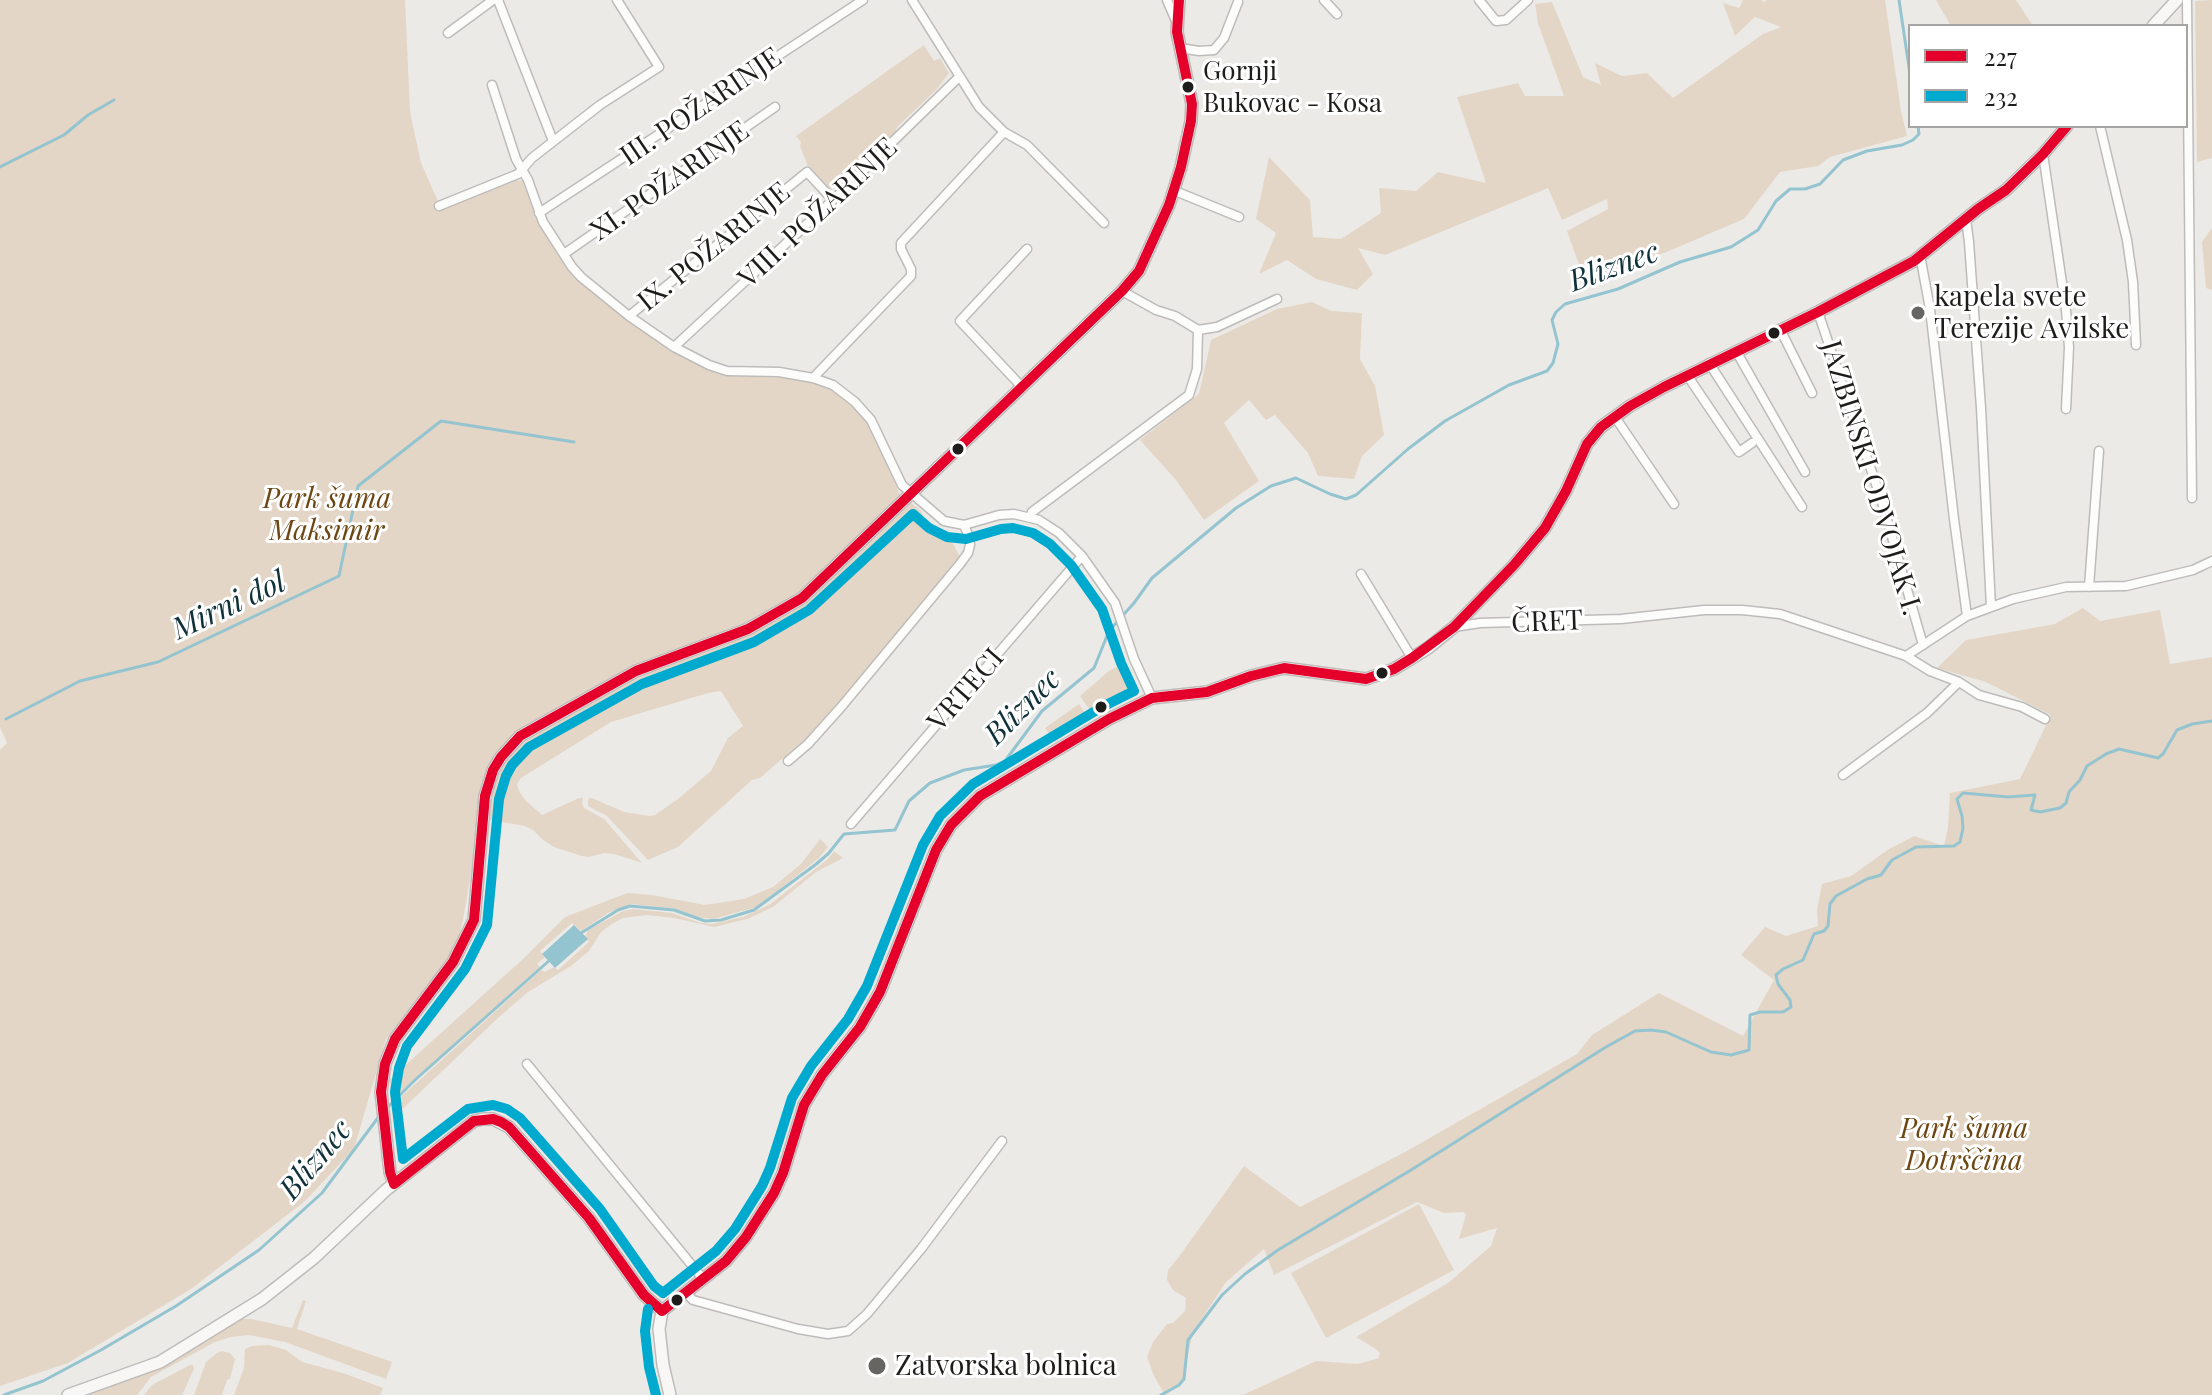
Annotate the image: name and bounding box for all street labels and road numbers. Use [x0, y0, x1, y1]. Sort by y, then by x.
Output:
street label: III. POŽARINJE [614, 41, 788, 173]
street label: XI. POŽARINJE [584, 114, 756, 248]
street label: VIII. POŽARINJE [732, 131, 904, 295]
street label: IX. POŽARINJE [631, 176, 797, 318]
street label: JAZBINSKI ODVOJAK I. [1813, 337, 1929, 619]
street label: ČRET [1511, 604, 1583, 640]
street label: VRTECI [921, 642, 1011, 738]

